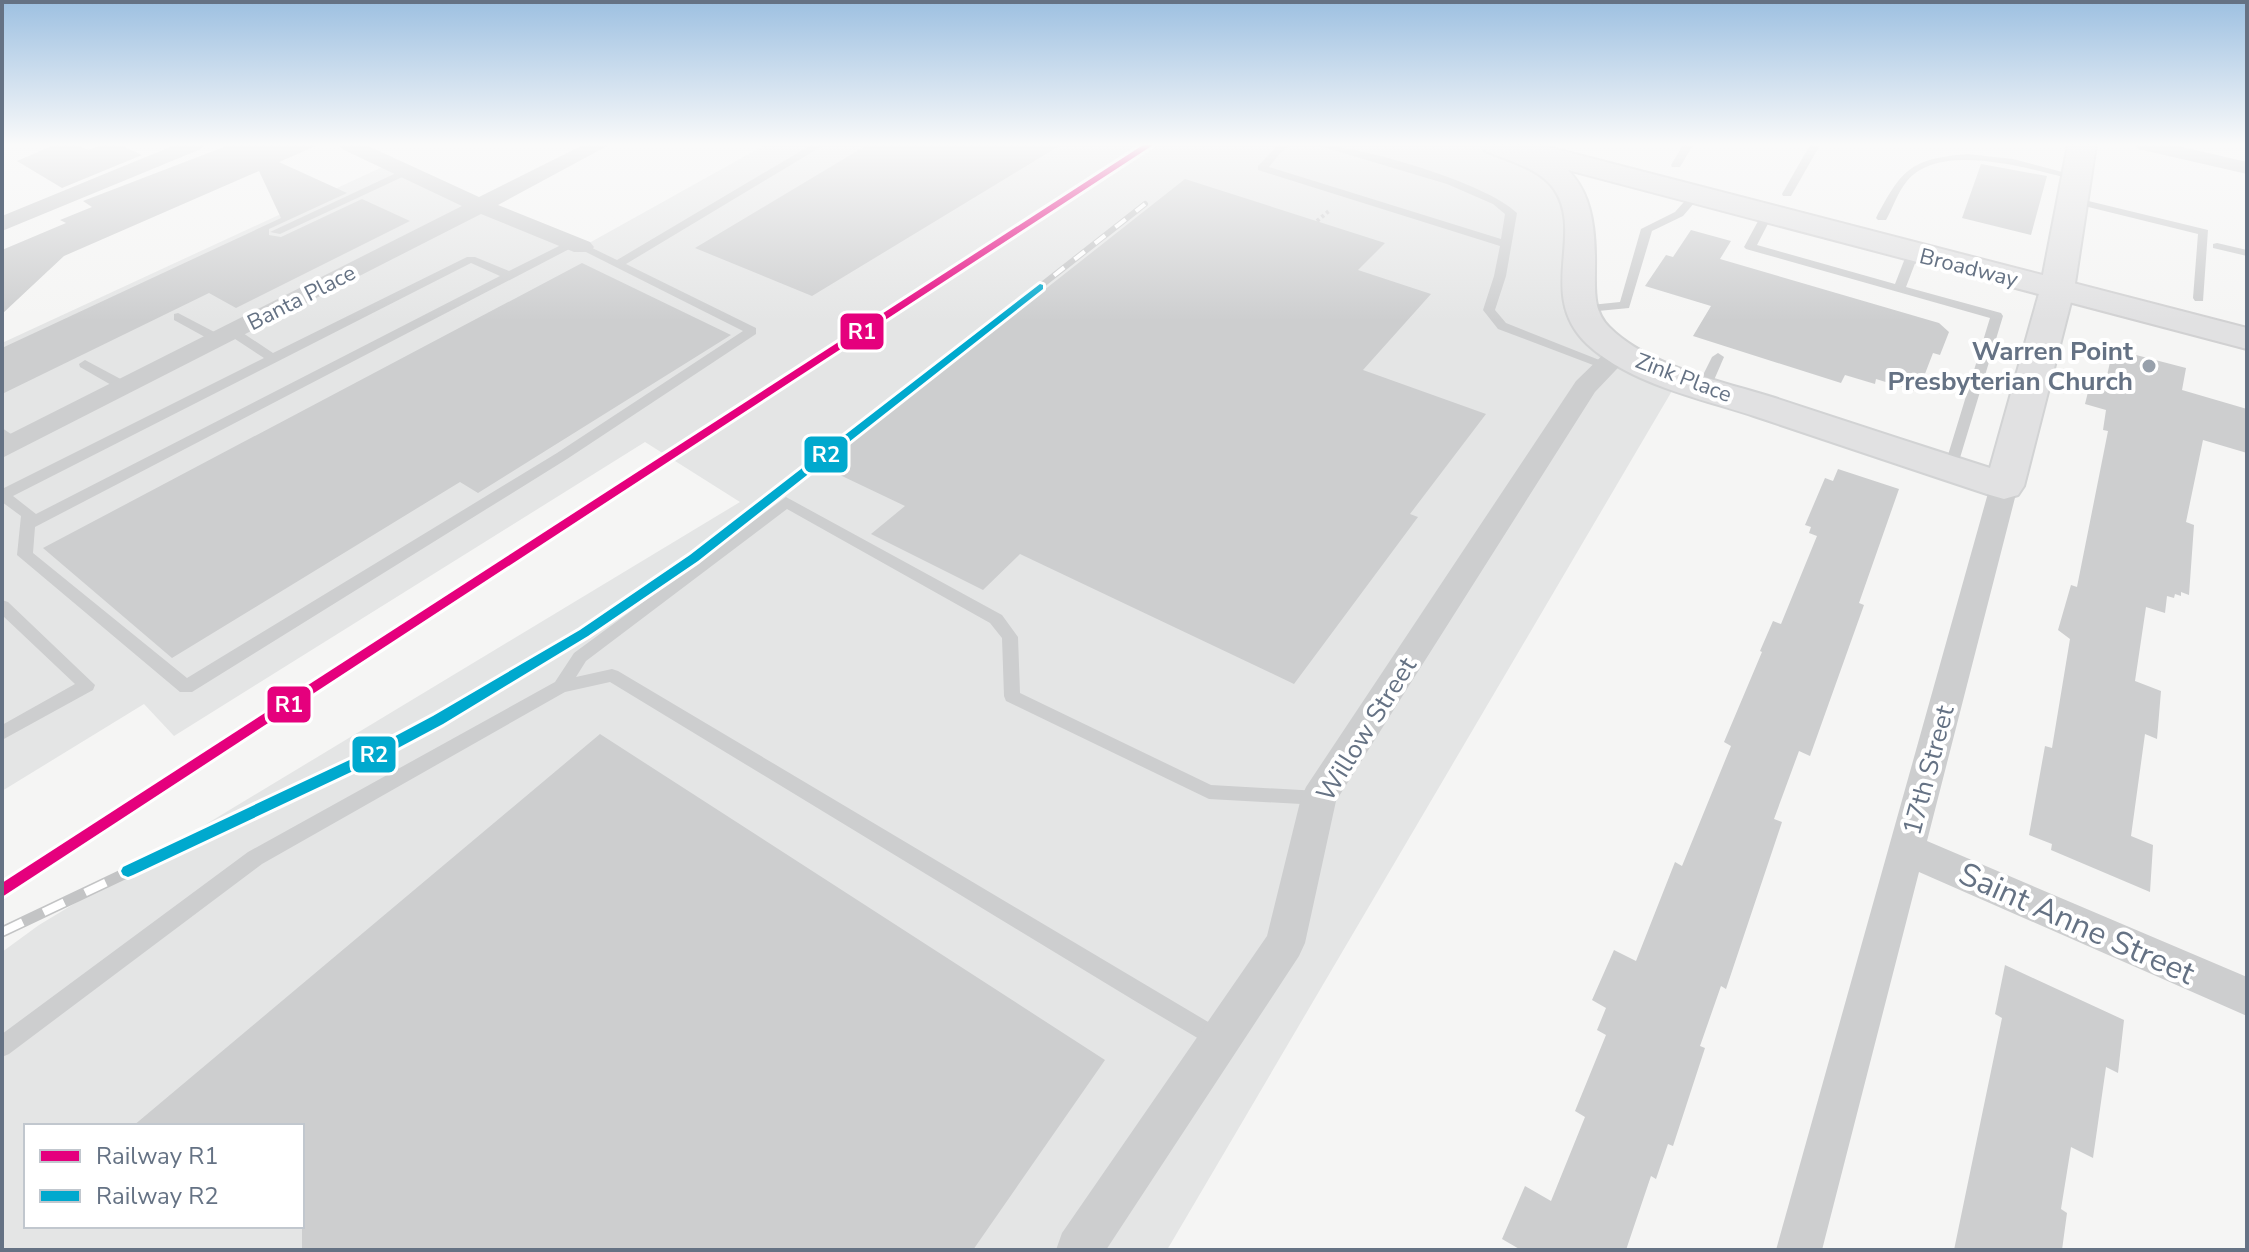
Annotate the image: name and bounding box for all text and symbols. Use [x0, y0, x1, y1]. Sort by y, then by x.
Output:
street label: Broadway [1916, 241, 2022, 295]
street label: Banta Place [242, 258, 361, 338]
line badge: R1 [839, 312, 885, 351]
text: R1 [848, 317, 876, 347]
place label: Warren Point Presbyterian Church [1888, 334, 2134, 399]
street label: Zink Place [1631, 346, 1736, 410]
marker: Warren Point Presbyterian Church [2140, 357, 2158, 375]
line badge: R2 [803, 435, 849, 474]
text: R2 [812, 440, 840, 470]
street label: Willow Street [1308, 650, 1425, 808]
line badge: R1 [266, 685, 312, 724]
text: R1 [275, 690, 303, 720]
street label: 17th Street [1894, 701, 1963, 839]
line badge: R2 [351, 735, 397, 774]
text: R2 [360, 740, 388, 770]
street label: Saint Anne Street [1952, 852, 2202, 995]
legend [24, 1124, 304, 1228]
text: Railway R1 [96, 1140, 219, 1172]
text: Railway R2 [96, 1180, 219, 1212]

